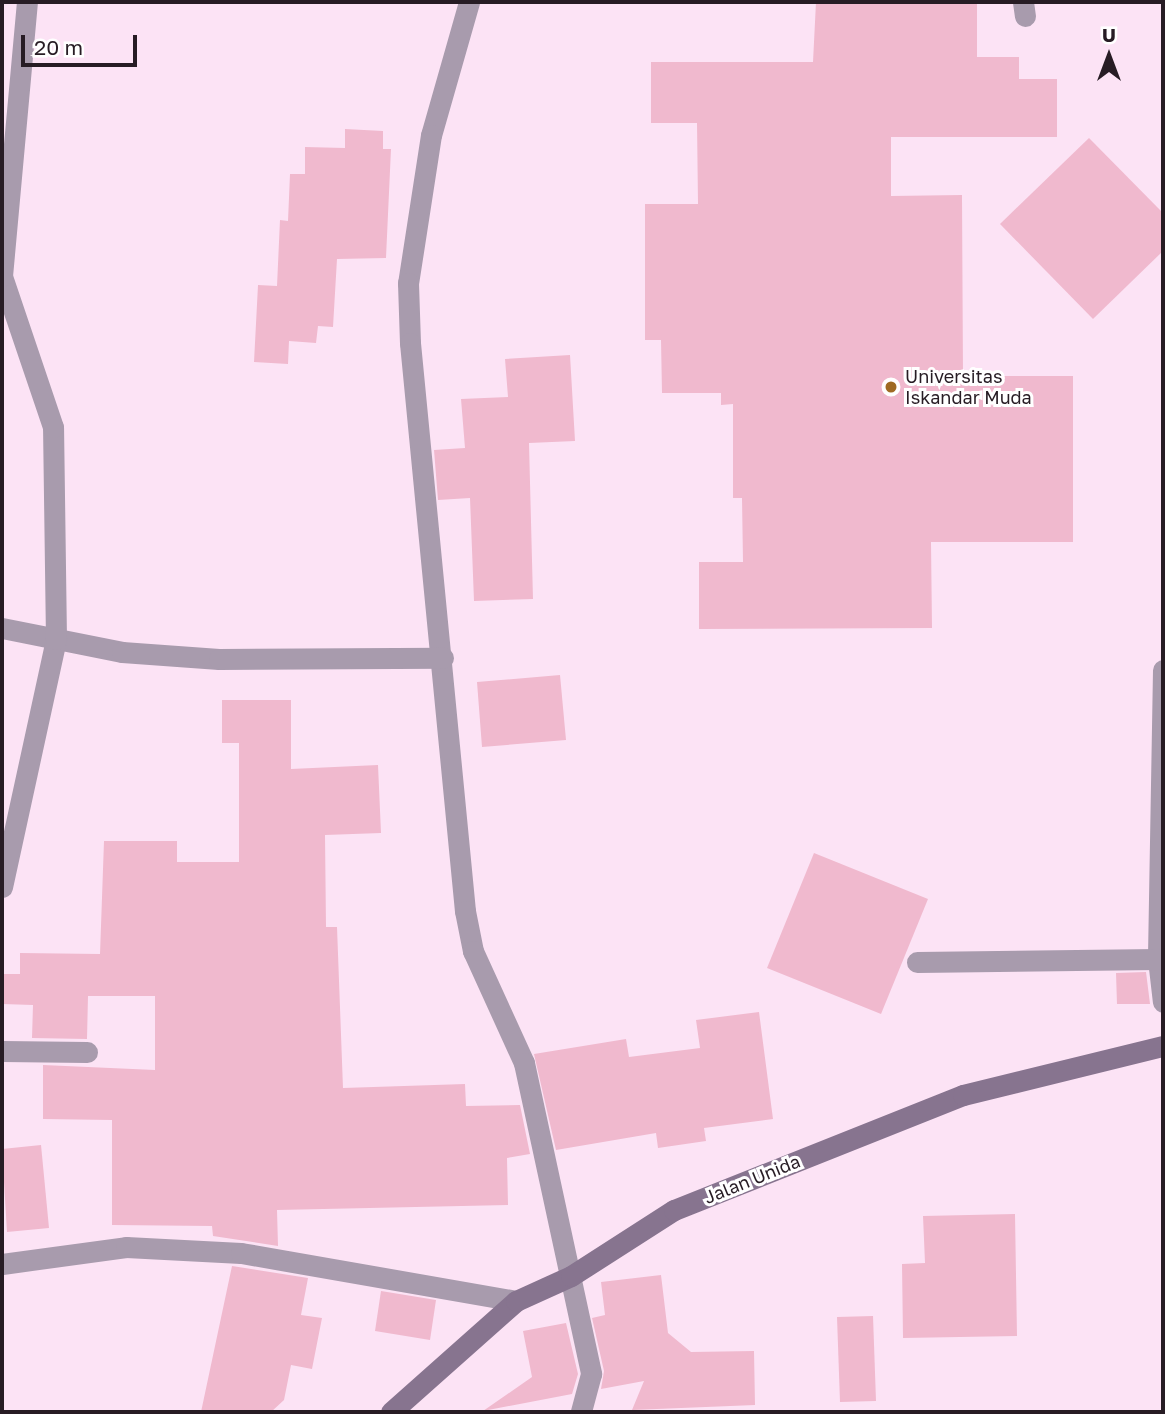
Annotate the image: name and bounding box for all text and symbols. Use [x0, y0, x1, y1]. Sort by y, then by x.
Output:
scale bar [24, 21, 140, 65]
north arrow [1074, 21, 1144, 91]
text: U [1102, 23, 1116, 46]
text: 20 m [34, 34, 83, 60]
place label: Universitas Iskandar Muda [905, 366, 1032, 408]
marker: Universitas Iskandar Muda [883, 379, 899, 395]
street label: Jalan Unida [701, 1150, 803, 1208]

